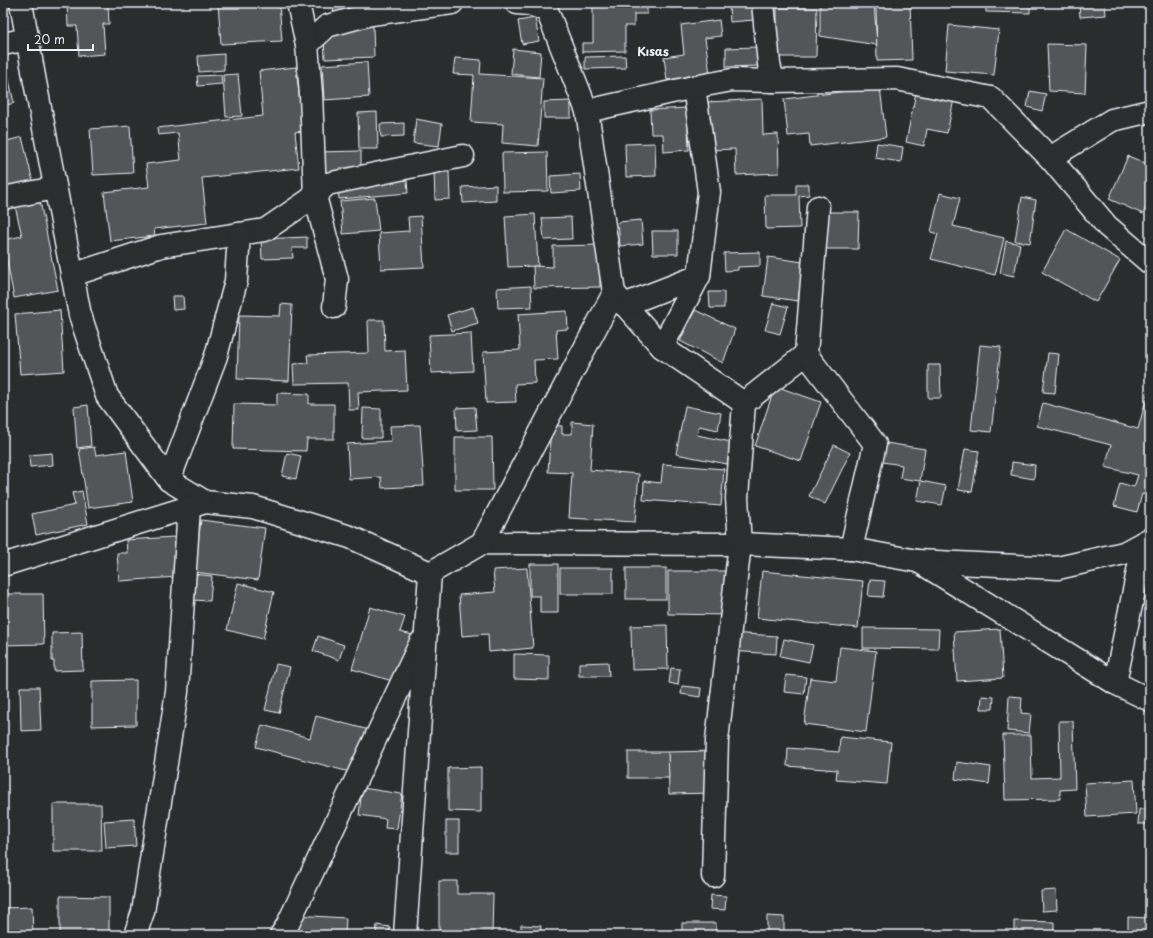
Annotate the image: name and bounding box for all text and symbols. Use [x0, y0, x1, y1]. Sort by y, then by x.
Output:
scale bar [28, 26, 93, 52]
text: 20 m [34, 30, 65, 48]
district label: Kısas [637, 42, 669, 60]

